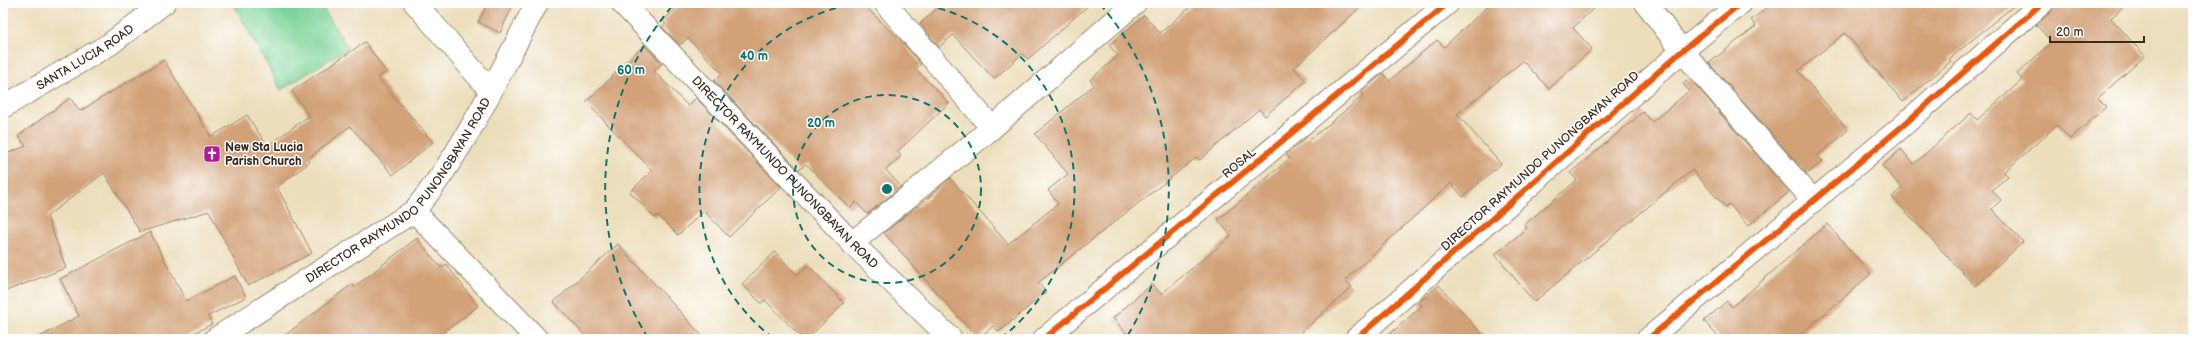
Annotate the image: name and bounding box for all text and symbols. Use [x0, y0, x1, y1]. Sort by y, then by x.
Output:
scale bar [2050, 18, 2144, 44]
street label: SANTA LUCIA ROAD [34, 21, 137, 94]
text: 20 m [2056, 25, 2083, 40]
text: 40 m [740, 49, 768, 64]
text: 60 m [617, 63, 645, 78]
street label: DIRECTOR RAYMUNDO PUNONGBAYAN ROAD [1438, 68, 1643, 254]
street label: DIRECTOR RAYMUNDO PUNONGBAYAN ROAD [688, 73, 881, 272]
street label: DIRECTOR RAYMUNDO PUNONGBAYAN ROAD [303, 95, 494, 287]
text: 20 m [807, 116, 835, 131]
place label: New Sta Lucia Parish Church [225, 140, 303, 169]
church icon: New Sta Lucia Parish Church [202, 144, 222, 164]
street label: ROSAL [1220, 145, 1259, 182]
centre of rings [880, 182, 894, 196]

